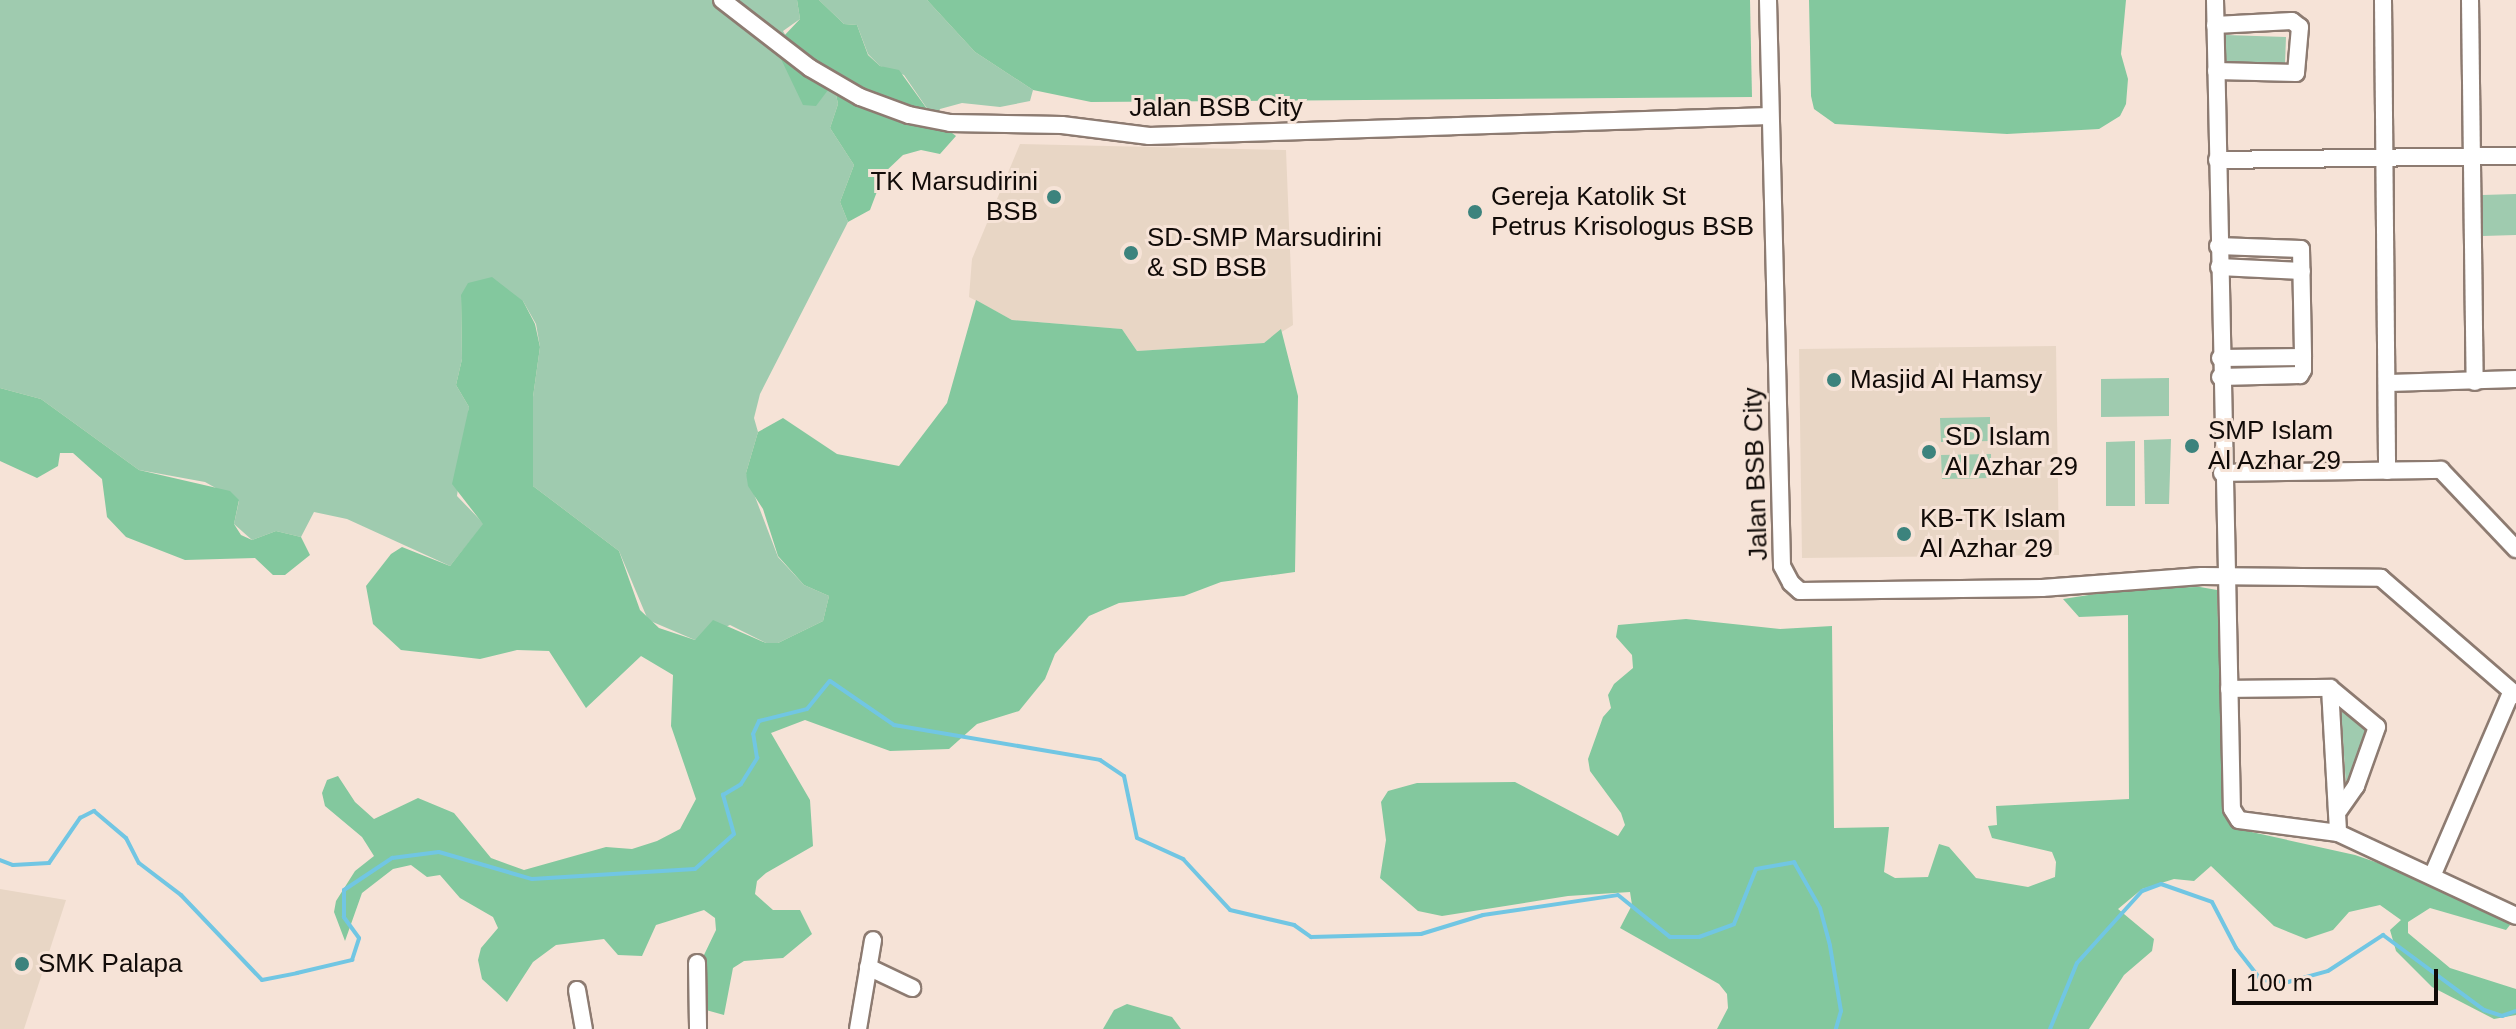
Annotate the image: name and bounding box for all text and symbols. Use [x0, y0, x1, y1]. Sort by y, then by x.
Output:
street label: Jalan BSB City [1129, 92, 1303, 124]
place label: TK Marsudirini BSB [870, 166, 1038, 228]
place label: Gereja Katolik St Petrus Krisologus BSB [1491, 181, 1754, 242]
marker: TK Marsudirini BSB [1045, 188, 1063, 206]
marker: Gereja Katolik St Petrus Krisologus BSB [1466, 203, 1484, 221]
place label: SD-SMP Marsudirini & SD BSB [1147, 222, 1382, 284]
marker: SD-SMP Marsudirini & SD BSB [1122, 244, 1140, 262]
place label: Masjid Al Hamsy [1850, 364, 2044, 396]
marker: Masjid Al Hamsy [1825, 371, 1843, 389]
street label: Jalan BSB City [1737, 387, 1775, 561]
place label: SMP Islam Al Azhar 29 [2208, 415, 2342, 476]
place label: SD Islam Al Azhar 29 [1945, 421, 2079, 482]
marker: SMP Islam Al Azhar 29 [2183, 437, 2201, 455]
marker: SD Islam Al Azhar 29 [1920, 443, 1938, 461]
place label: KB-TK Islam Al Azhar 29 [1920, 503, 2066, 564]
marker: KB-TK Islam Al Azhar 29 [1895, 525, 1913, 543]
place label: SMK Palapa [38, 948, 183, 980]
scale bar [2236, 953, 2442, 1003]
marker: SMK Palapa [13, 955, 31, 973]
text: 100 m [2246, 969, 2313, 996]

